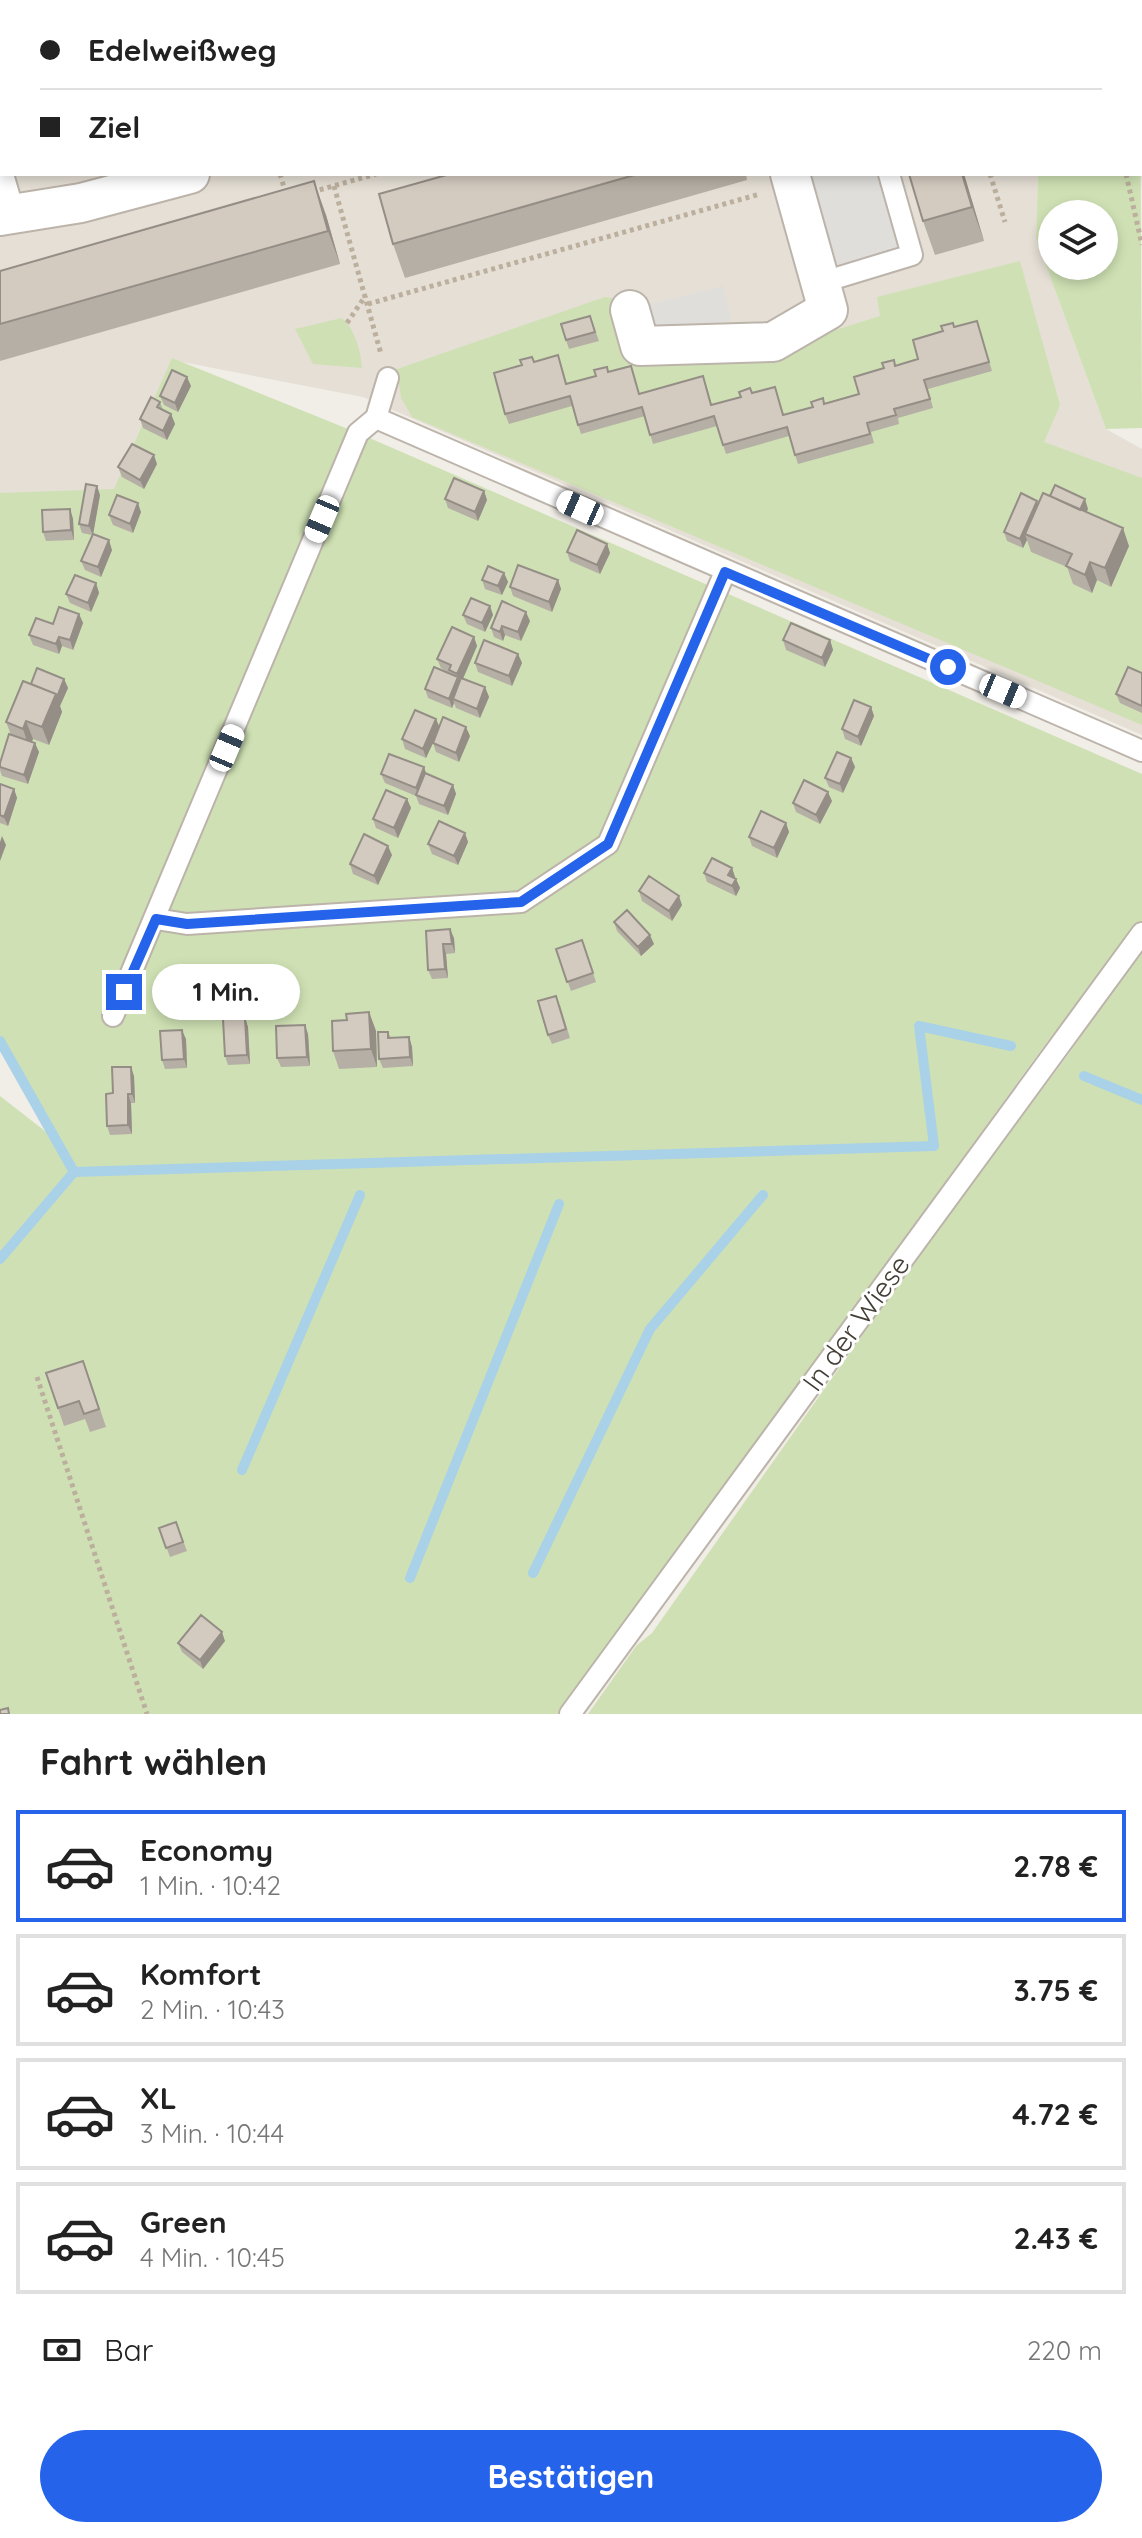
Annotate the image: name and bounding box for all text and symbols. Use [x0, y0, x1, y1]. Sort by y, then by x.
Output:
text: Edelweißweg [88, 31, 277, 69]
text: Ziel [88, 108, 140, 146]
map controls [1038, 200, 1118, 280]
button: layers [1038, 200, 1118, 280]
car [553, 487, 607, 529]
car [302, 492, 342, 546]
route start [930, 649, 966, 685]
car [976, 671, 1030, 711]
car [207, 721, 247, 775]
callout: 1 Min. [152, 964, 300, 1020]
route end [106, 974, 142, 1010]
text: 1 Min. [193, 975, 259, 1008]
street label: In der Wiese [794, 1248, 917, 1398]
text: Fahrt wählen [40, 1739, 267, 1784]
icon: car [44, 1830, 116, 1902]
text: Economy [140, 1831, 273, 1869]
text: 2.78 € [1013, 1847, 1098, 1885]
text: 1 Min. · 10:42 [140, 1869, 281, 1902]
icon: car [44, 1954, 116, 2026]
text: Komfort [140, 1955, 262, 1993]
text: 3.75 € [1013, 1971, 1098, 2009]
text: 2 Min. · 10:43 [140, 1993, 285, 2026]
icon: car [44, 2078, 116, 2150]
text: XL [140, 2079, 177, 2117]
text: 4.72 € [1012, 2095, 1098, 2133]
text: 3 Min. · 10:44 [140, 2117, 284, 2150]
icon: car [44, 2202, 116, 2274]
text: Green [140, 2203, 227, 2241]
text: 2.43 € [1013, 2219, 1098, 2257]
text: 4 Min. · 10:45 [140, 2241, 285, 2274]
icon: cash [40, 2328, 84, 2372]
text: Bar [104, 2331, 153, 2369]
text: 220 m [1027, 2334, 1102, 2367]
button: Bestätigen [40, 2430, 1102, 2522]

